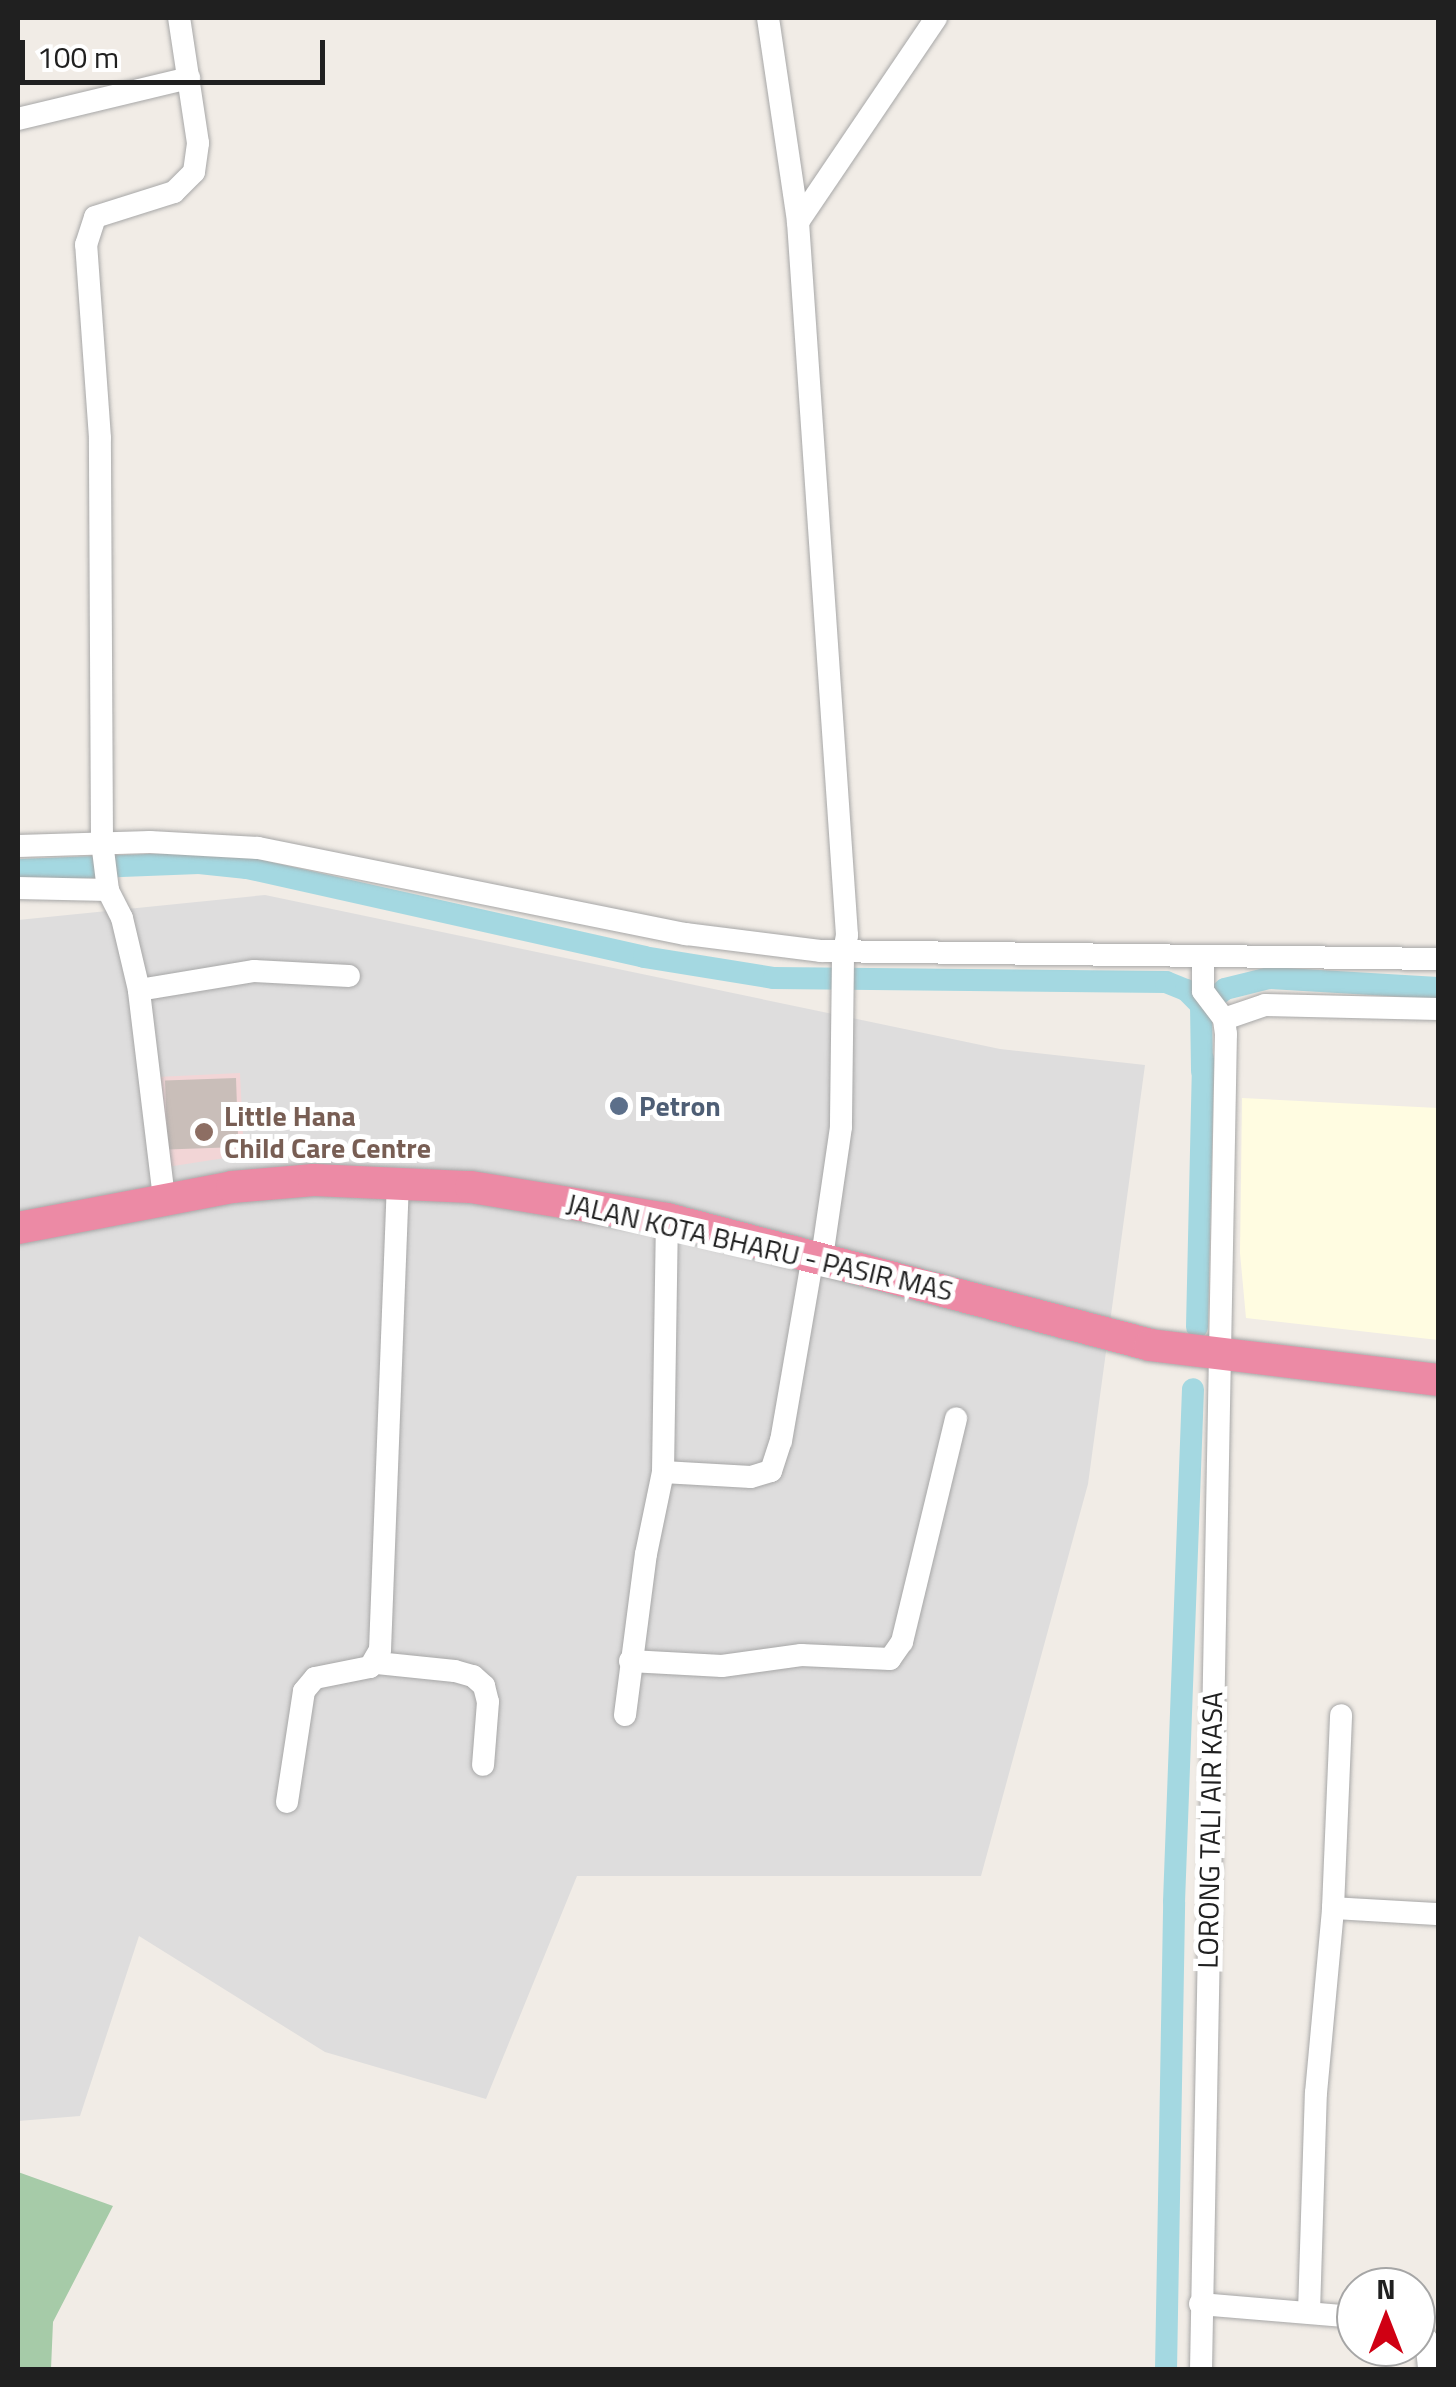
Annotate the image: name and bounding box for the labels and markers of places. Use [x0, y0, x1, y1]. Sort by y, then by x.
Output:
place label: Petron [639, 1089, 721, 1123]
marker: Petron [608, 1095, 630, 1117]
place label: Little Hana Child Care Centre [224, 1099, 431, 1165]
marker: Little Hana Child Care Centre [193, 1121, 215, 1143]

